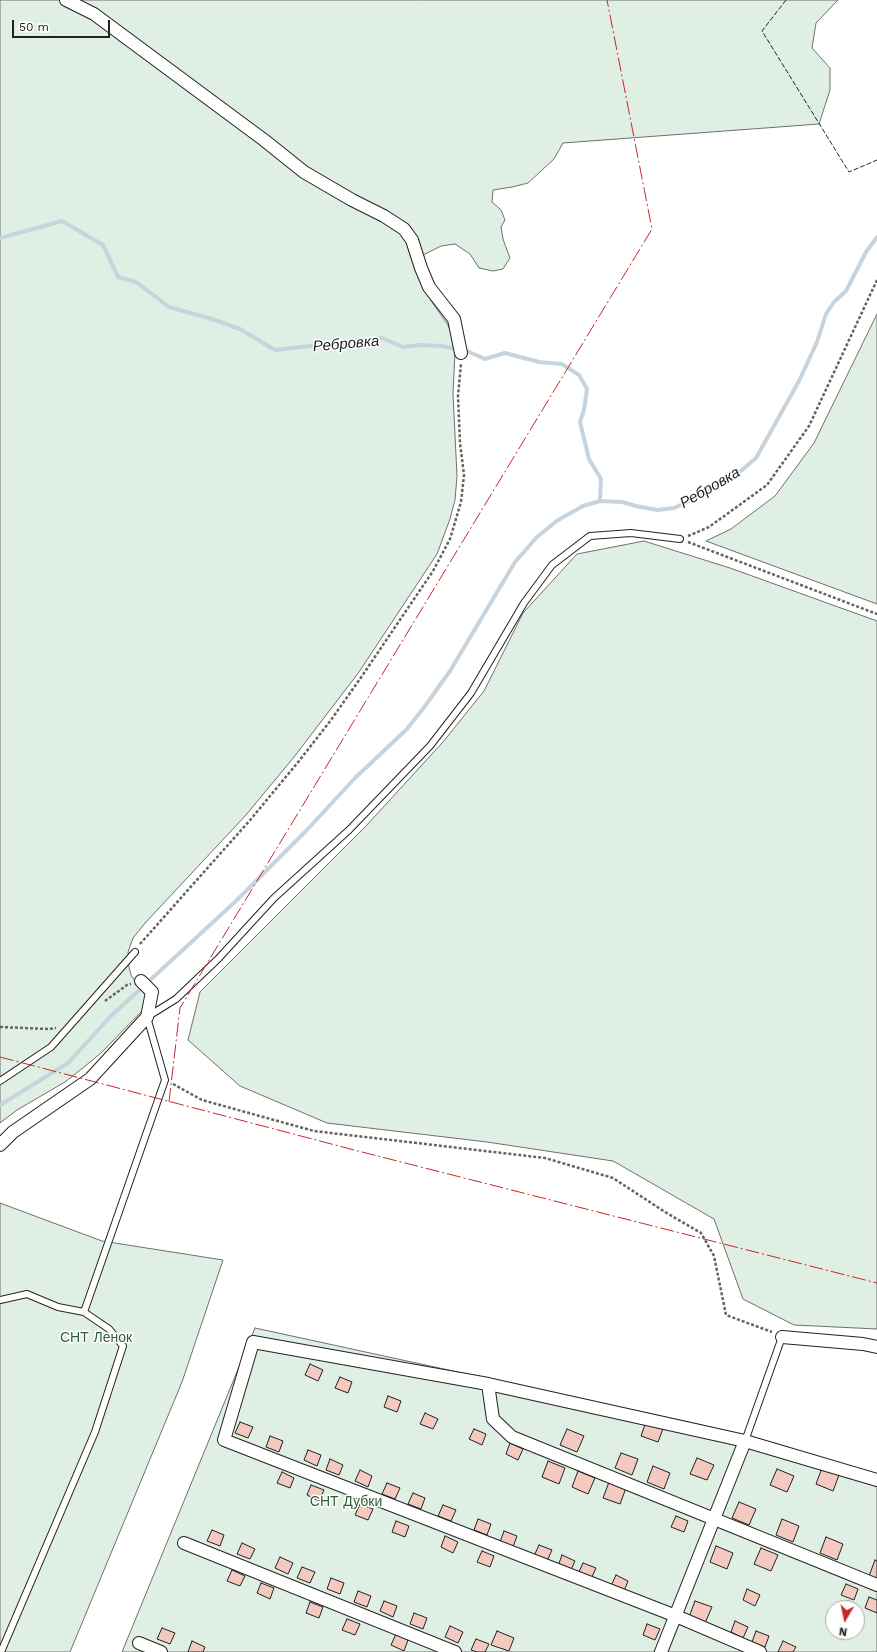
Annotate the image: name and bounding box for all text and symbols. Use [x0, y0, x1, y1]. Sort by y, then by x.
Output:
scale bar [14, 12, 112, 38]
text: 50 m [19, 20, 49, 34]
water label: Ребровка [312, 332, 380, 356]
water label: Ребровка [677, 464, 743, 512]
park label: СНТ Ленок [60, 1330, 132, 1346]
park label: СНТ Дубки [310, 1494, 382, 1510]
north arrow [825, 1600, 865, 1640]
text: N [838, 1624, 848, 1638]

